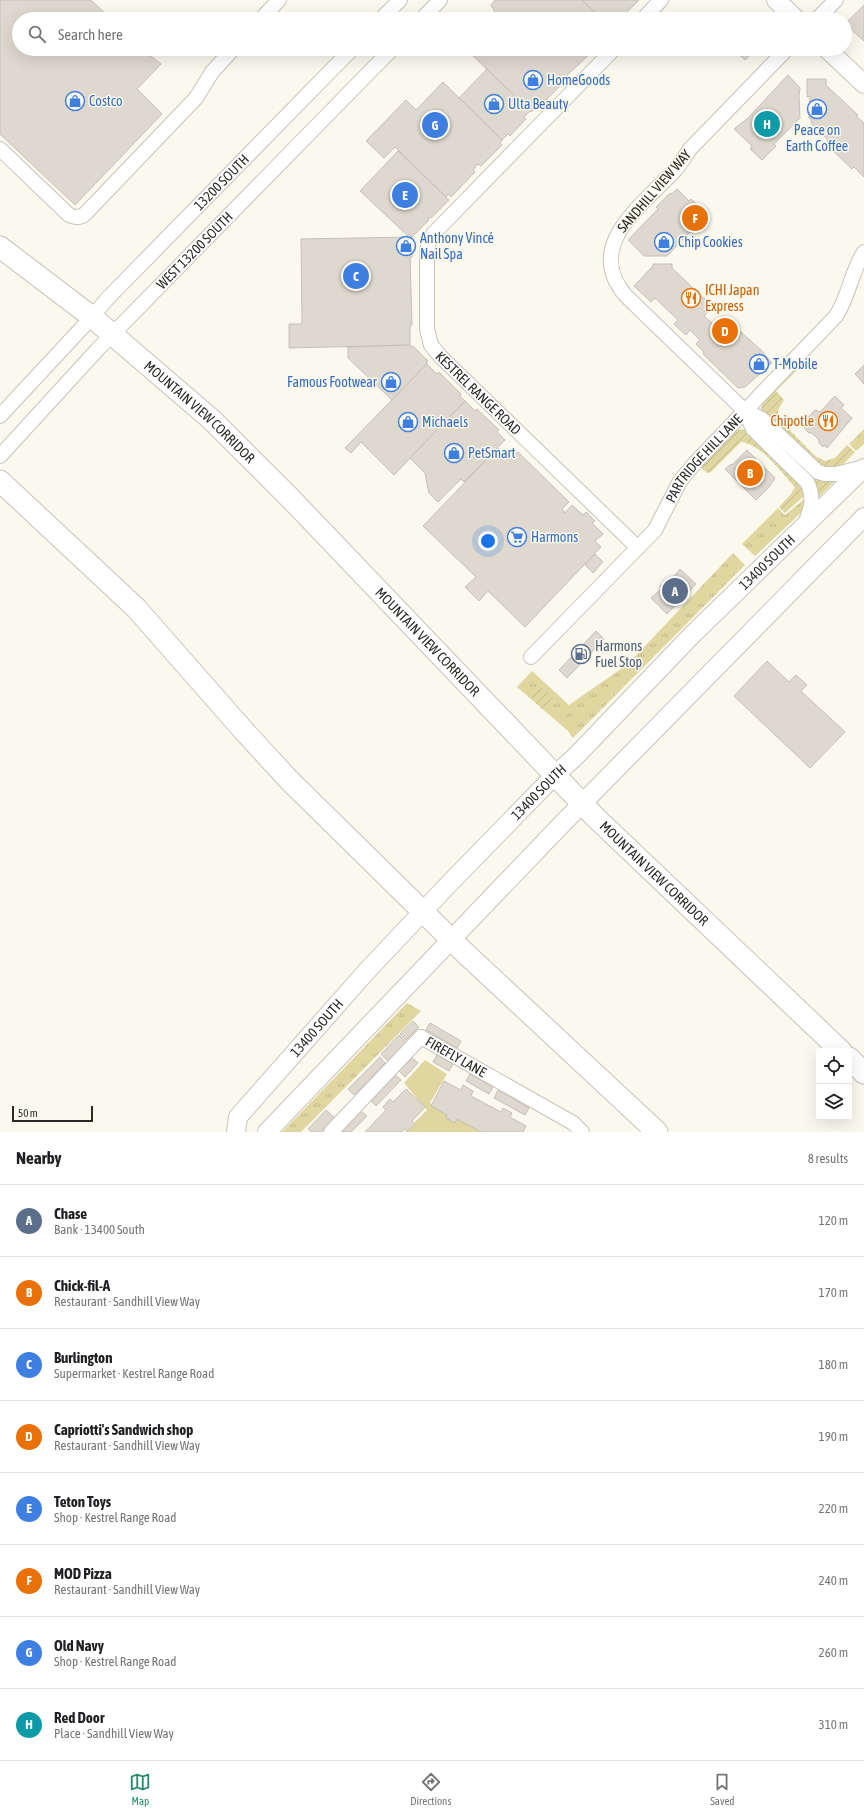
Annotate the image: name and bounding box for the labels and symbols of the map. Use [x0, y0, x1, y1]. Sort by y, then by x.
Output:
shop icon: HomeGoods [522, 69, 544, 91]
place label: HomeGoods [547, 72, 610, 88]
shop icon: Costco [64, 90, 86, 112]
place label: Costco [89, 93, 122, 109]
shop icon: Ulta Beauty [483, 93, 505, 115]
place label: Ulta Beauty [508, 96, 569, 112]
shop icon: Peace on Earth Coffee [806, 98, 828, 120]
pin: H [754, 109, 780, 139]
pin: G [422, 110, 448, 140]
place label: Peace on Earth Coffee [786, 122, 848, 154]
street label: SANDHILL VIEW WAY [614, 146, 695, 236]
street label: 13200 SOUTH [191, 151, 252, 213]
pin: E [392, 180, 418, 210]
pin: F [682, 203, 708, 233]
street label: WEST 13200 SOUTH [153, 209, 236, 292]
place label: Anthony Vincé Nail Spa [420, 230, 494, 262]
shop icon: Chip Cookies [653, 231, 675, 253]
place label: Chip Cookies [678, 234, 743, 250]
shop icon: Anthony Vincé Nail Spa [395, 235, 417, 257]
pin: C [343, 261, 369, 291]
place label: ICHI Japan Express [705, 282, 759, 314]
restaurant icon: ICHI Japan Express [680, 287, 702, 309]
pin: D [712, 316, 738, 346]
street label: KESTREL RANGE ROAD [432, 348, 524, 438]
shop icon: T-Mobile [748, 353, 770, 375]
place label: T-Mobile [773, 356, 818, 372]
street label: MOUNTAIN VIEW CORRIDOR [141, 358, 258, 466]
shop icon: Famous Footwear [380, 371, 402, 393]
place label: Famous Footwear [287, 374, 378, 390]
restaurant icon: Chipotle [817, 410, 839, 432]
shop icon: Michaels [397, 411, 419, 433]
street label: PARTRIDGE HILL LANE [662, 411, 746, 505]
place label: Chipotle [771, 413, 814, 429]
place label: Michaels [422, 414, 468, 430]
shop icon: PetSmart [443, 442, 465, 464]
place label: PetSmart [468, 445, 516, 461]
pin: B [737, 458, 763, 488]
supermarket icon: Harmons [506, 526, 528, 548]
place label: Harmons [531, 529, 578, 545]
your location [478, 531, 498, 551]
street label: 13400 SOUTH [736, 532, 798, 593]
pin: A [662, 576, 688, 606]
street label: MOUNTAIN VIEW CORRIDOR [372, 584, 483, 699]
place label: Harmons Fuel Stop [595, 638, 643, 670]
fuel station icon: Harmons Fuel Stop [570, 643, 592, 665]
street label: 13400 SOUTH [508, 761, 569, 823]
street label: MOUNTAIN VIEW CORRIDOR [597, 818, 712, 929]
street label: 13400 SOUTH [287, 996, 346, 1060]
street label: FIREFLY LANE [423, 1033, 489, 1080]
scale bar [12, 1104, 93, 1123]

